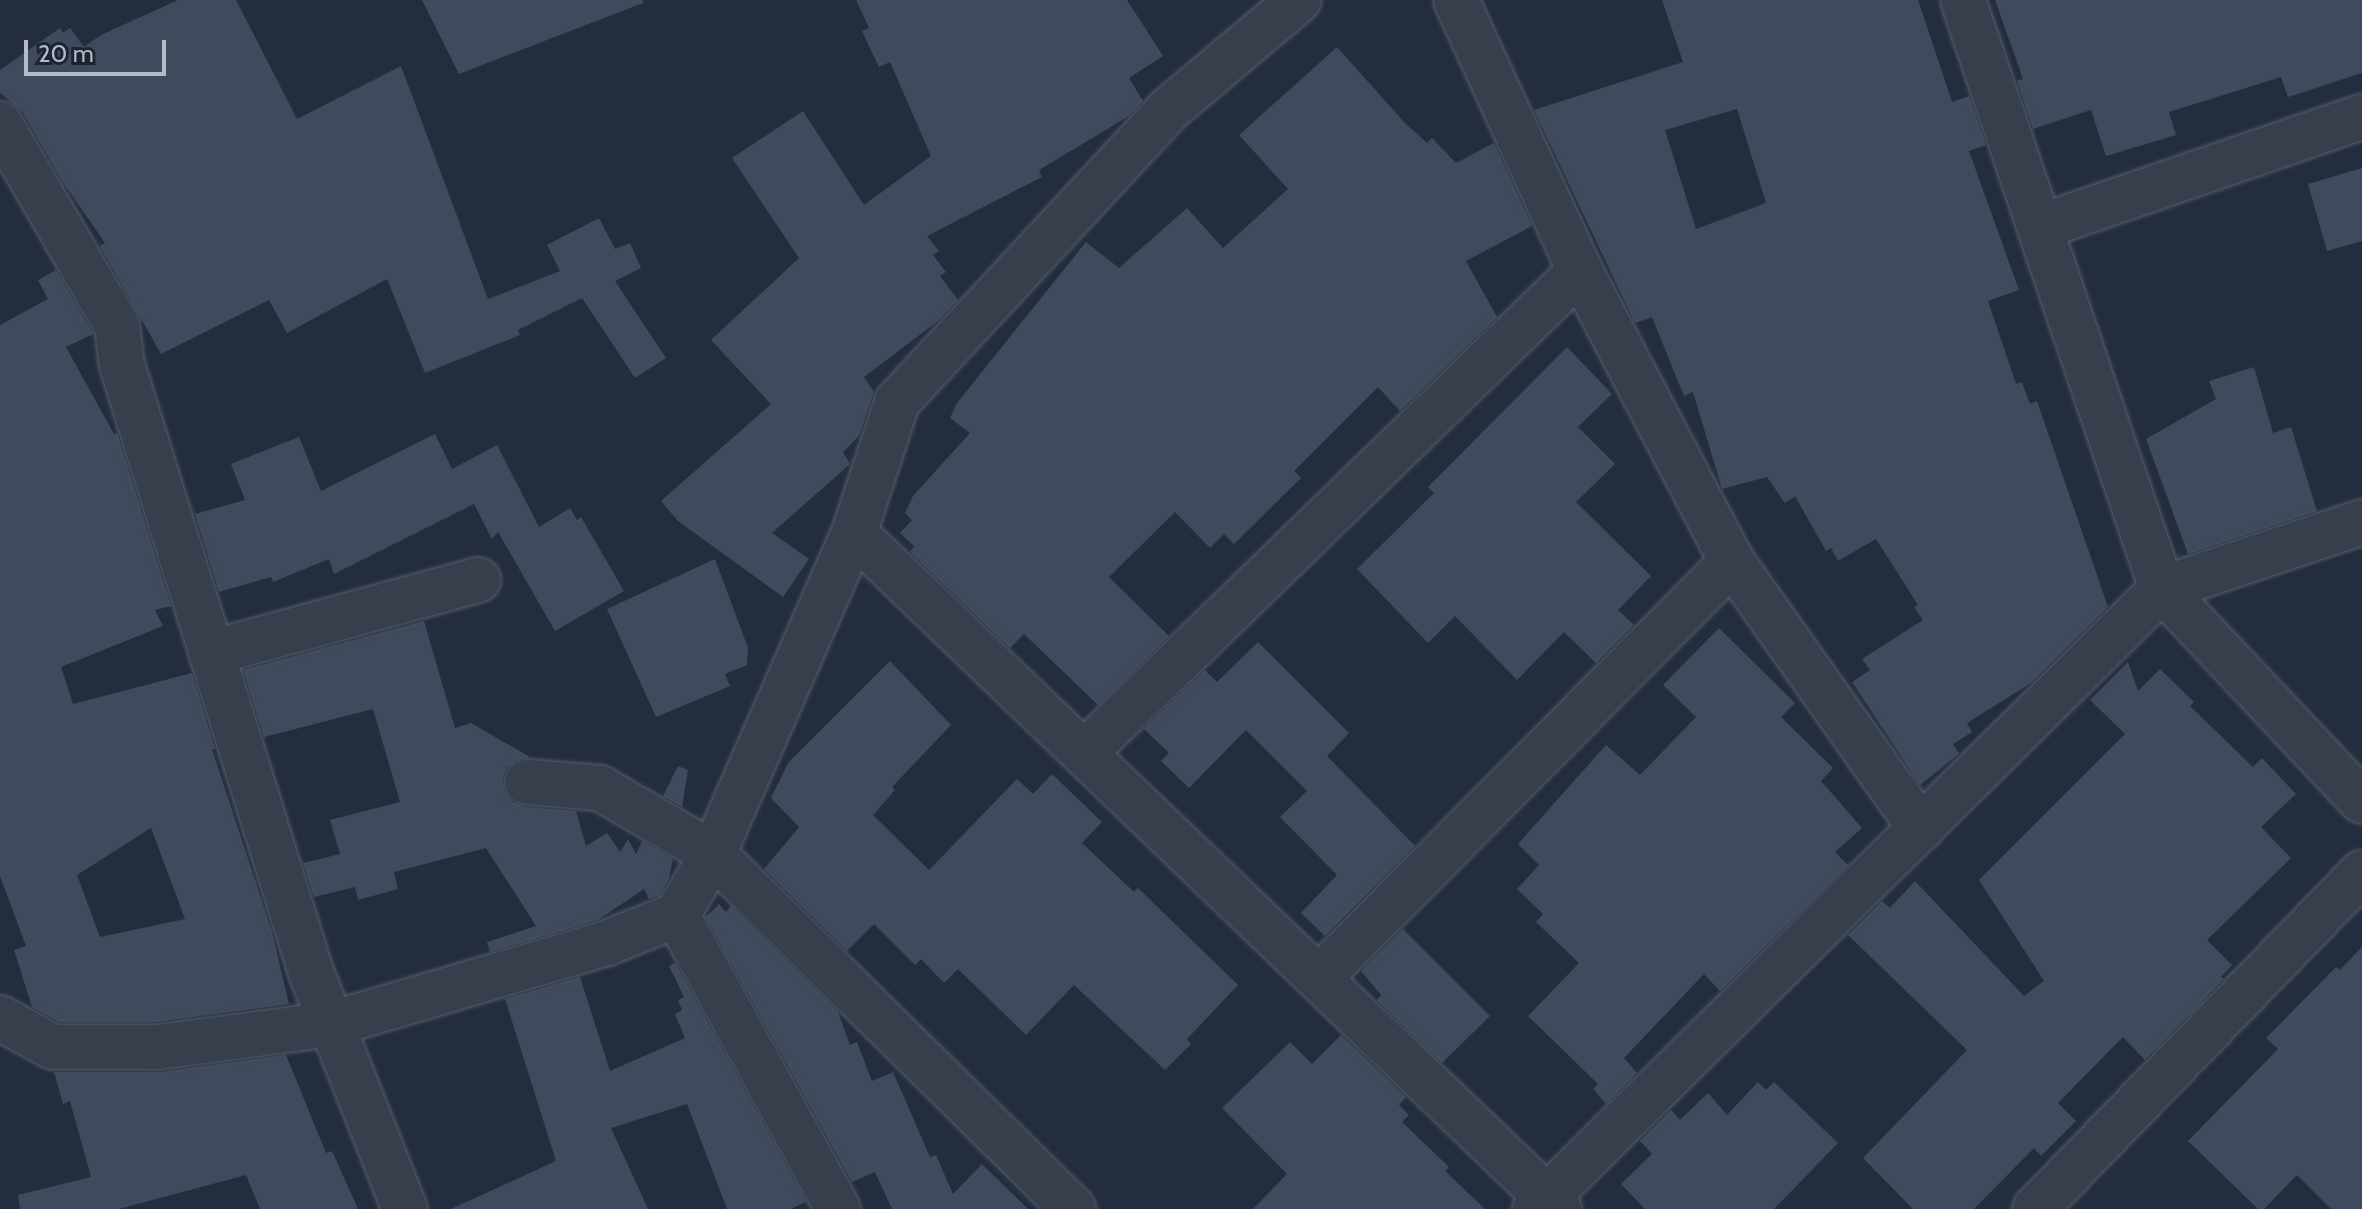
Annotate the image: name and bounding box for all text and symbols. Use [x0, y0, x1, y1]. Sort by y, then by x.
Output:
scale bar [28, 24, 170, 74]
text: 20 m [38, 39, 94, 68]

